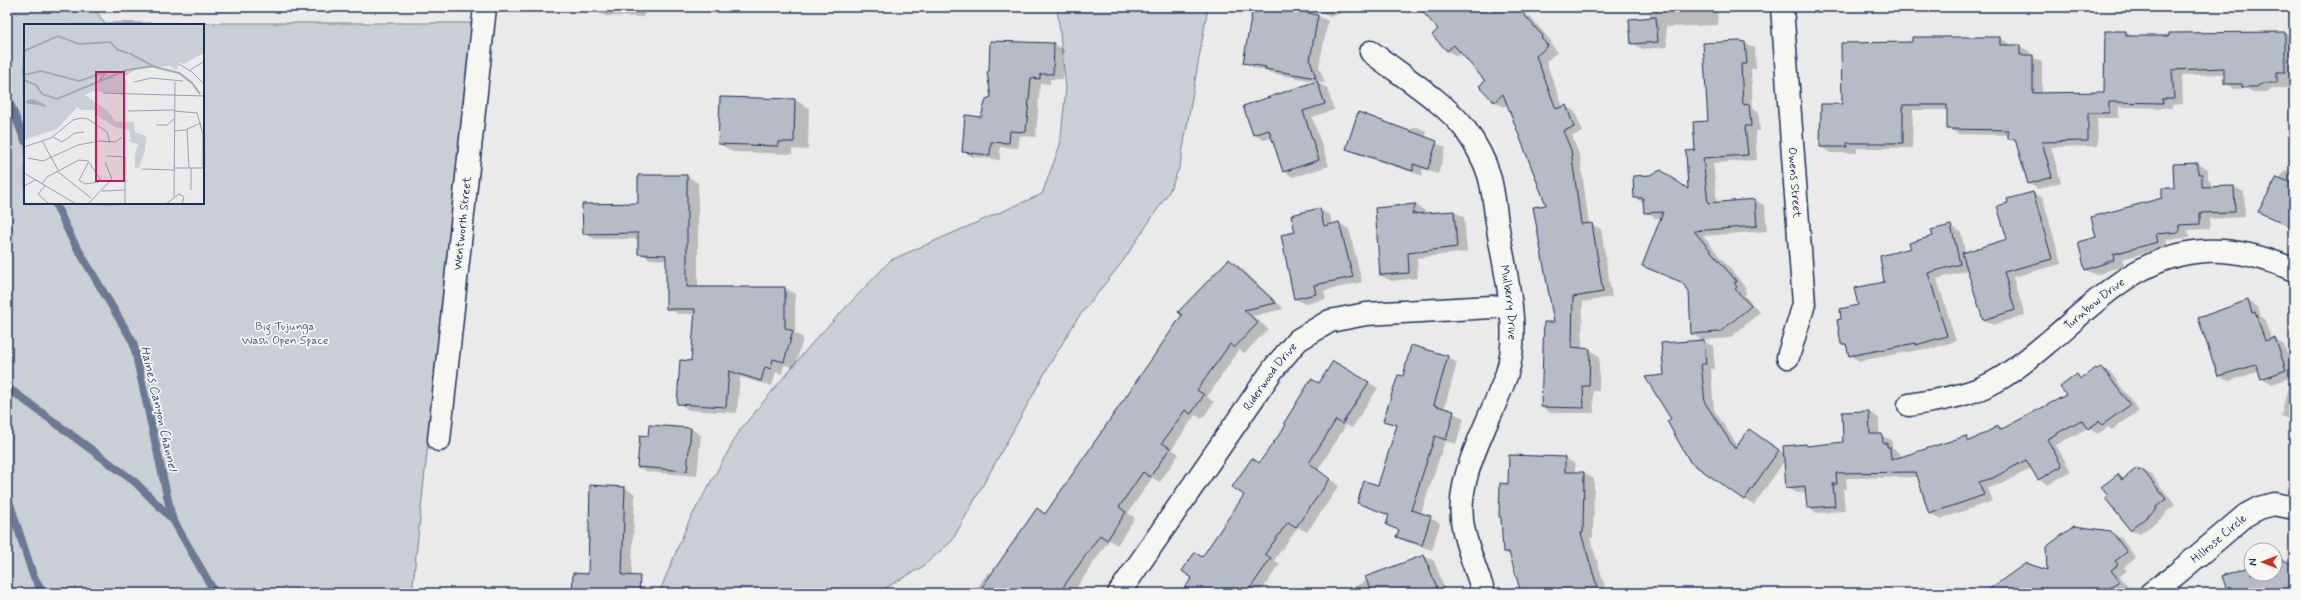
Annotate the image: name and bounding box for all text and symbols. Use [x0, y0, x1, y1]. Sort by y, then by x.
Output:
inset map [24, 24, 204, 204]
street label: Owens Street [1783, 147, 1805, 219]
street label: Wentworth Street [450, 175, 476, 271]
street label: Mulberry Drive [1496, 263, 1520, 340]
street label: Turnbow Drive [2061, 275, 2128, 334]
park label: Big Tujunga Wash Open Space [242, 319, 328, 349]
street label: Riderwood Drive [1240, 340, 1301, 414]
water label: Haines Canyon Channel [136, 344, 182, 475]
street label: Hillrose Circle [2188, 510, 2251, 567]
north arrow [2243, 542, 2283, 582]
text: N [2247, 558, 2261, 566]

